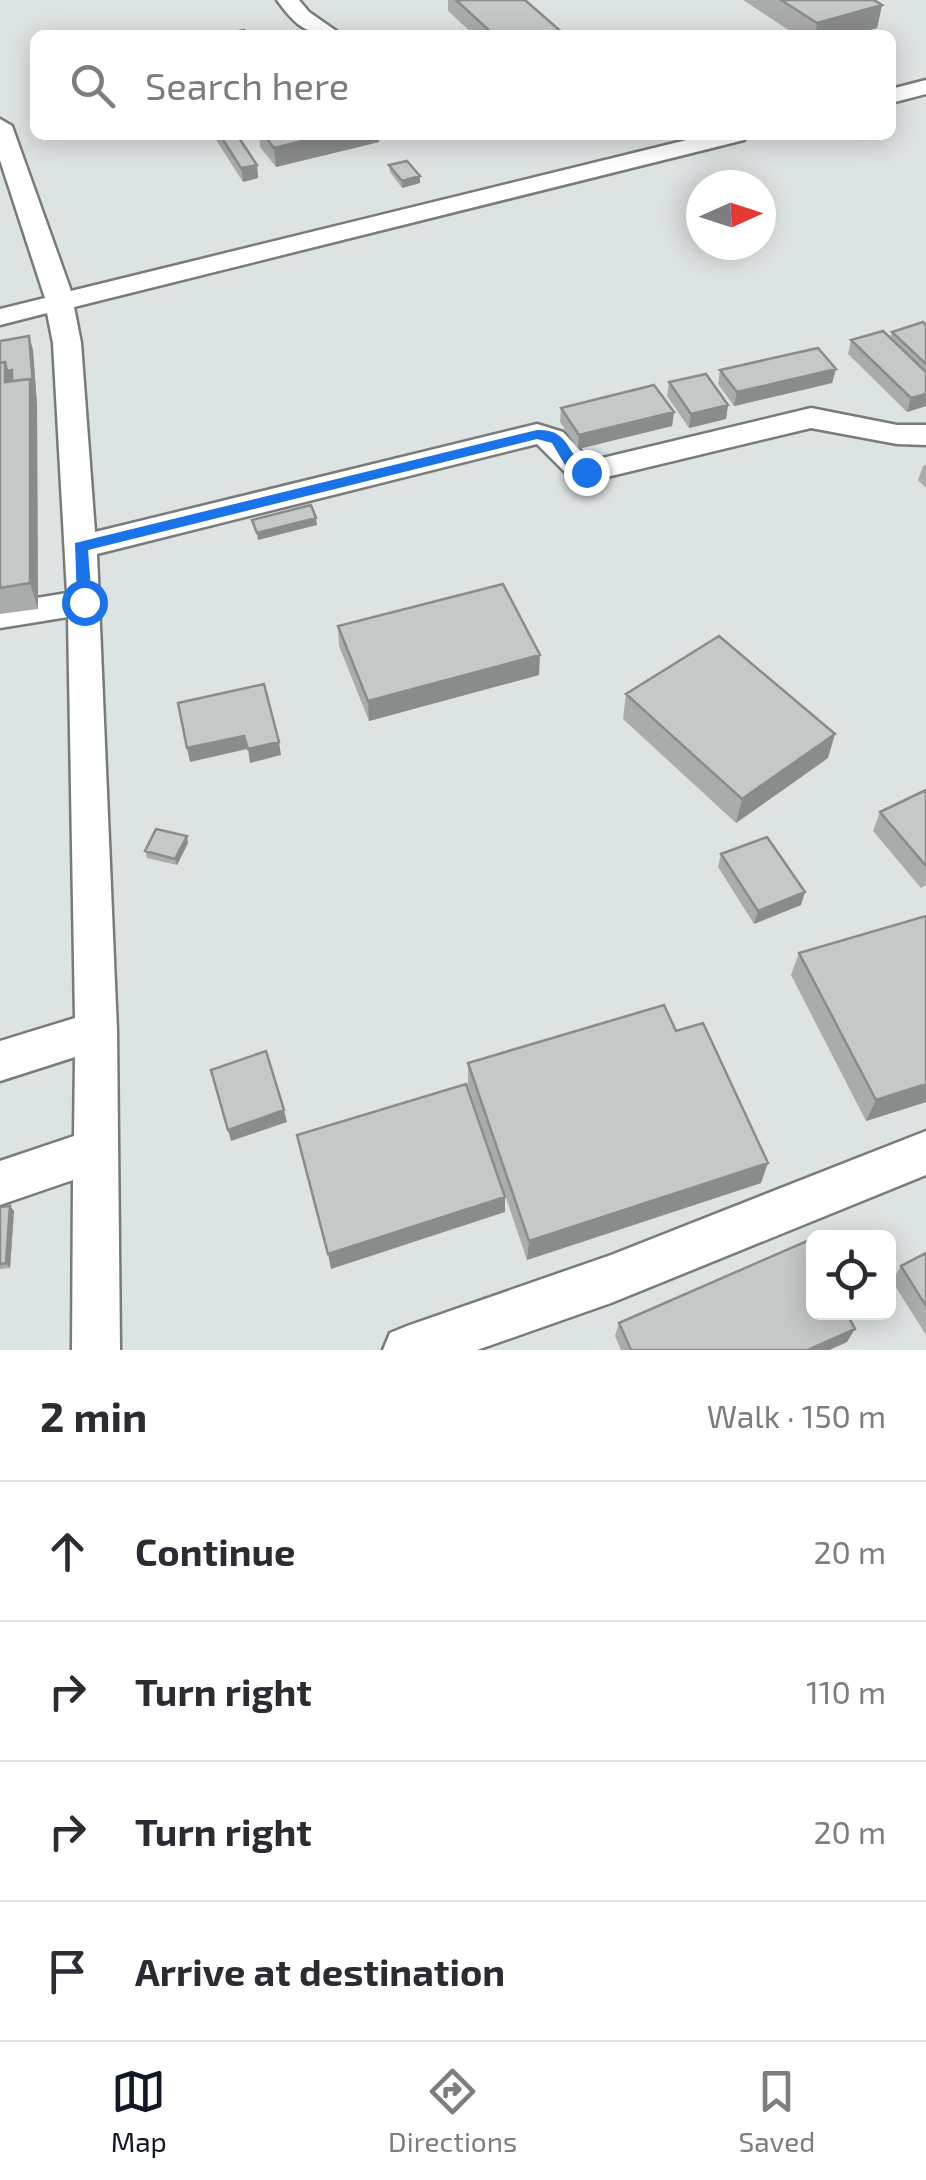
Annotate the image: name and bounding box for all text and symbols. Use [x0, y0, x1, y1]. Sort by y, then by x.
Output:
search box [30, 30, 896, 140]
icon: search [65, 58, 120, 113]
text: Search here [145, 62, 349, 108]
north arrow [686, 170, 776, 260]
route end [564, 450, 610, 496]
route start [62, 580, 108, 626]
map controls [806, 1230, 896, 1320]
button: locate [806, 1230, 896, 1320]
text: 2 min [40, 1390, 147, 1440]
text: Walk · 150 m [707, 1396, 886, 1434]
icon: ahead [40, 1524, 95, 1579]
text: Continue [135, 1528, 295, 1574]
text: 20 m [814, 1532, 886, 1570]
icon: right [40, 1664, 95, 1719]
text: Turn right [135, 1668, 312, 1714]
text: 110 m [806, 1672, 886, 1710]
icon: right [40, 1804, 95, 1859]
text: Turn right [135, 1808, 312, 1854]
text: 20 m [814, 1812, 886, 1850]
icon: arrive [40, 1944, 95, 1999]
text: Arrive at destination [135, 1948, 505, 1994]
tab: Map [111, 2064, 167, 2158]
tab: Directions [388, 2064, 517, 2158]
tab: Saved [739, 2064, 815, 2158]

